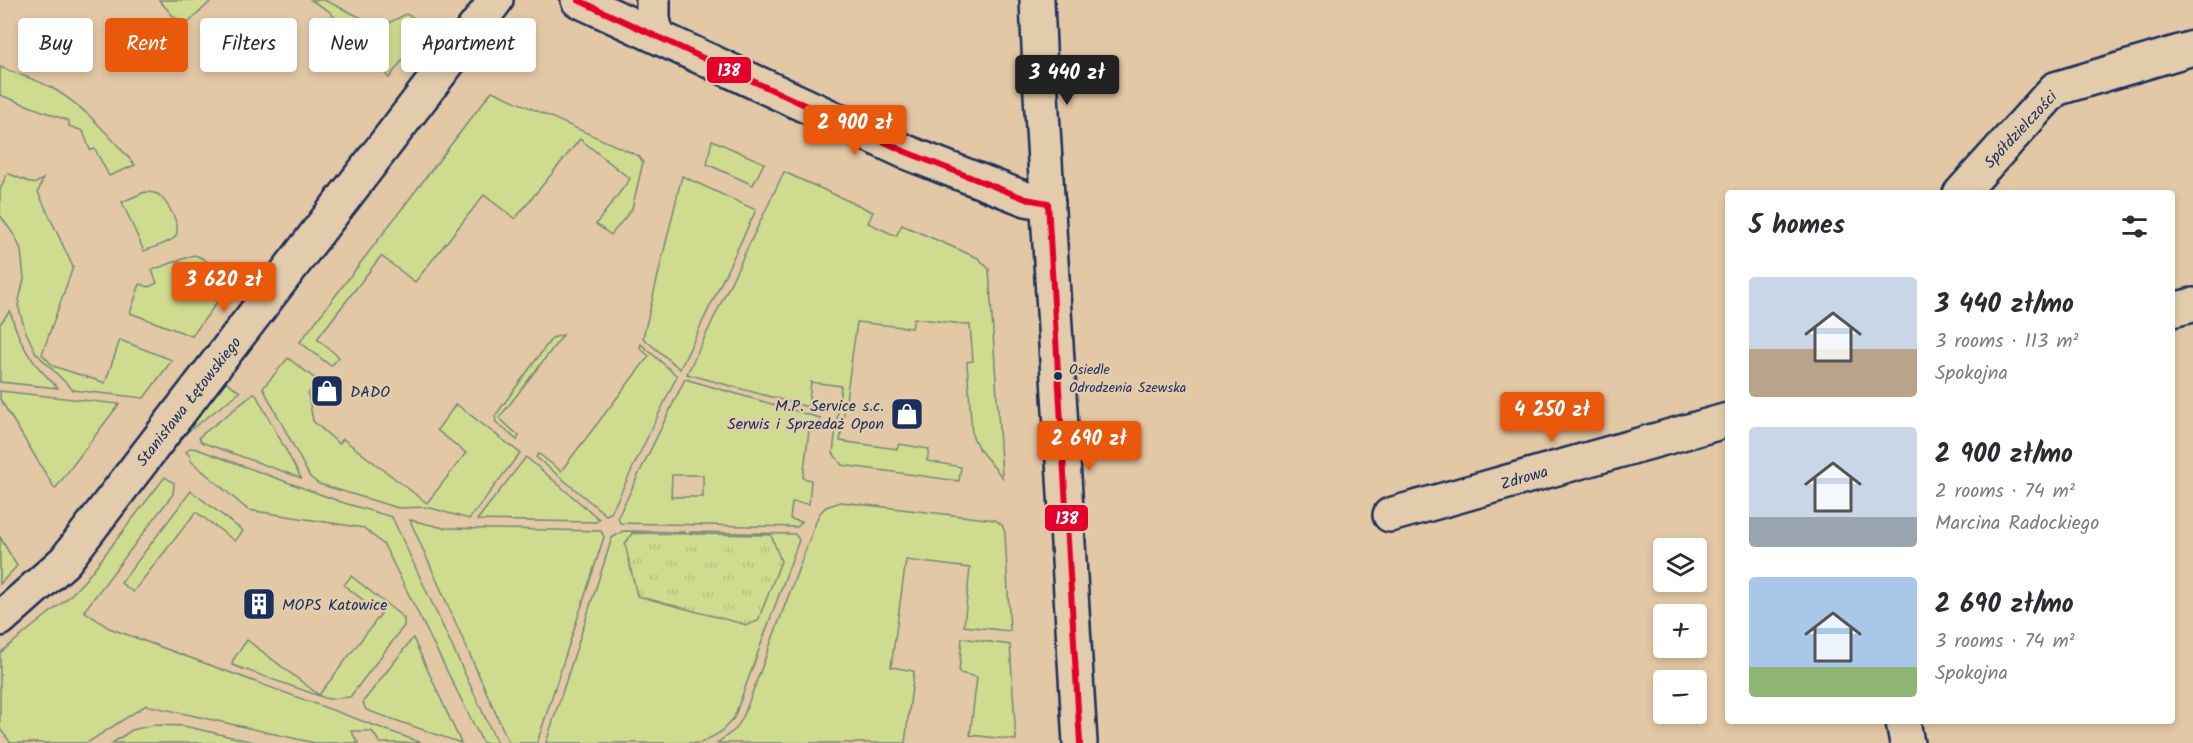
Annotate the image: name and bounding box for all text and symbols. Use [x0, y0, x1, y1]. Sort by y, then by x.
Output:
chip: Buy [18, 18, 93, 72]
chip: Rent [105, 18, 188, 72]
chip: Filters [200, 18, 297, 72]
chip: New [309, 18, 389, 72]
chip: Apartment [401, 18, 536, 72]
pin: 3 440 zł [1005, 55, 1129, 106]
line badge: 138 [706, 56, 752, 84]
text: 3 440 zł [1029, 58, 1105, 90]
text: 138 [717, 59, 741, 84]
street label: Spółdzielczości [1978, 85, 2065, 174]
pin: 2 900 zł [793, 105, 917, 156]
text: 2 900 zł [818, 108, 892, 140]
text: 5 homes [1749, 205, 1845, 247]
icon: filters [2118, 210, 2151, 243]
pin: 3 620 zł [162, 262, 286, 313]
text: 3 620 zł [186, 265, 262, 297]
text: 3 440 zł/mo [1935, 284, 2074, 326]
icon: home [1797, 301, 1869, 373]
text: 3 rooms · 113 m² [1935, 326, 2078, 358]
street label: Stanisława Łętowskiego [130, 332, 248, 472]
text: Spokojna [1935, 358, 2008, 390]
place label: Osiedle Odrodzenia Szewska [1069, 359, 1186, 399]
marker: Osiedle Odrodzenia Szewska [1052, 370, 1064, 382]
shop icon: DADO [309, 373, 345, 409]
place label: DADO [350, 380, 390, 405]
pin: 4 250 zł [1490, 392, 1614, 443]
place label: M.P. Service s.c. Serwis i Sprzedaż Opon [727, 394, 884, 437]
text: 4 250 zł [1514, 395, 1590, 427]
shop icon: M.P. Service s.c. Serwis i Sprzedaż Opon [889, 396, 925, 432]
pin: 2 690 zł [1027, 421, 1151, 472]
text: 2 690 zł [1051, 424, 1127, 456]
text: 2 900 zł/mo [1935, 434, 2073, 476]
icon: home [1797, 451, 1869, 523]
street label: Zdrowa [1498, 460, 1551, 497]
text: 2 rooms · 74 m² [1935, 476, 2075, 508]
line badge: 138 [1044, 504, 1089, 532]
text: 138 [1055, 507, 1079, 532]
text: Marcina Radockiego [1935, 508, 2099, 540]
map controls [1653, 538, 1707, 724]
button: layers [1653, 538, 1707, 592]
text: 2 690 zł/mo [1935, 584, 2074, 626]
building icon: MOPS Katowice [241, 586, 277, 622]
place label: MOPS Katowice [282, 593, 387, 618]
icon: home [1797, 601, 1869, 673]
button: + [1653, 604, 1707, 658]
text: 3 rooms · 74 m² [1935, 626, 2075, 658]
text: Spokojna [1935, 658, 2008, 690]
button: − [1653, 670, 1707, 724]

